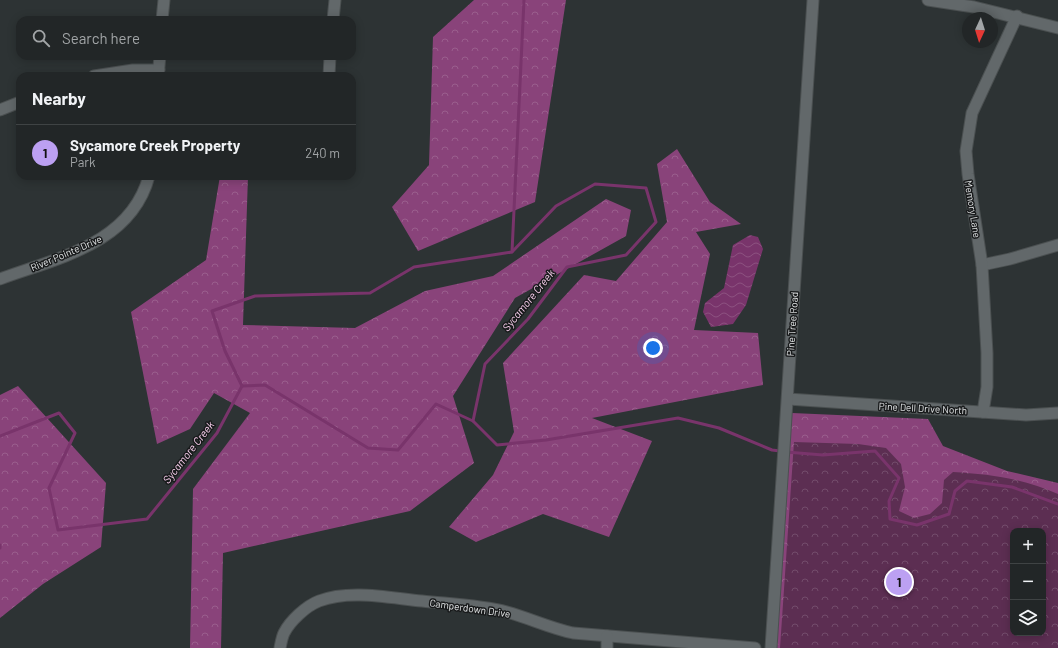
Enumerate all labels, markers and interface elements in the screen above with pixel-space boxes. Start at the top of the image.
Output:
north arrow [962,12,998,48]
search box [16,16,356,60]
icon: search [30,27,52,49]
text: Search here [62,29,140,47]
text: Nearby [32,88,86,108]
text: Sycamore Creek Property [70,136,240,154]
text: 1 [43,145,47,161]
text: 240 m [305,145,340,161]
text: Park [70,154,96,170]
street label: Memory Lane [963,179,983,239]
street label: River Pointe Drive [28,233,104,273]
water label: Sycamore Creek [499,266,557,333]
street label: Pine Tree Road [784,291,800,357]
your location [643,338,663,358]
street label: Pine Dell Drive North [878,400,968,416]
water label: Sycamore Creek [160,418,217,486]
map controls [1010,528,1046,636]
button: + [1010,528,1046,564]
button: − [1010,564,1046,600]
pin: 1 [886,567,912,597]
street label: Camperdown Drive [429,596,511,620]
button: layers [1010,600,1046,636]

